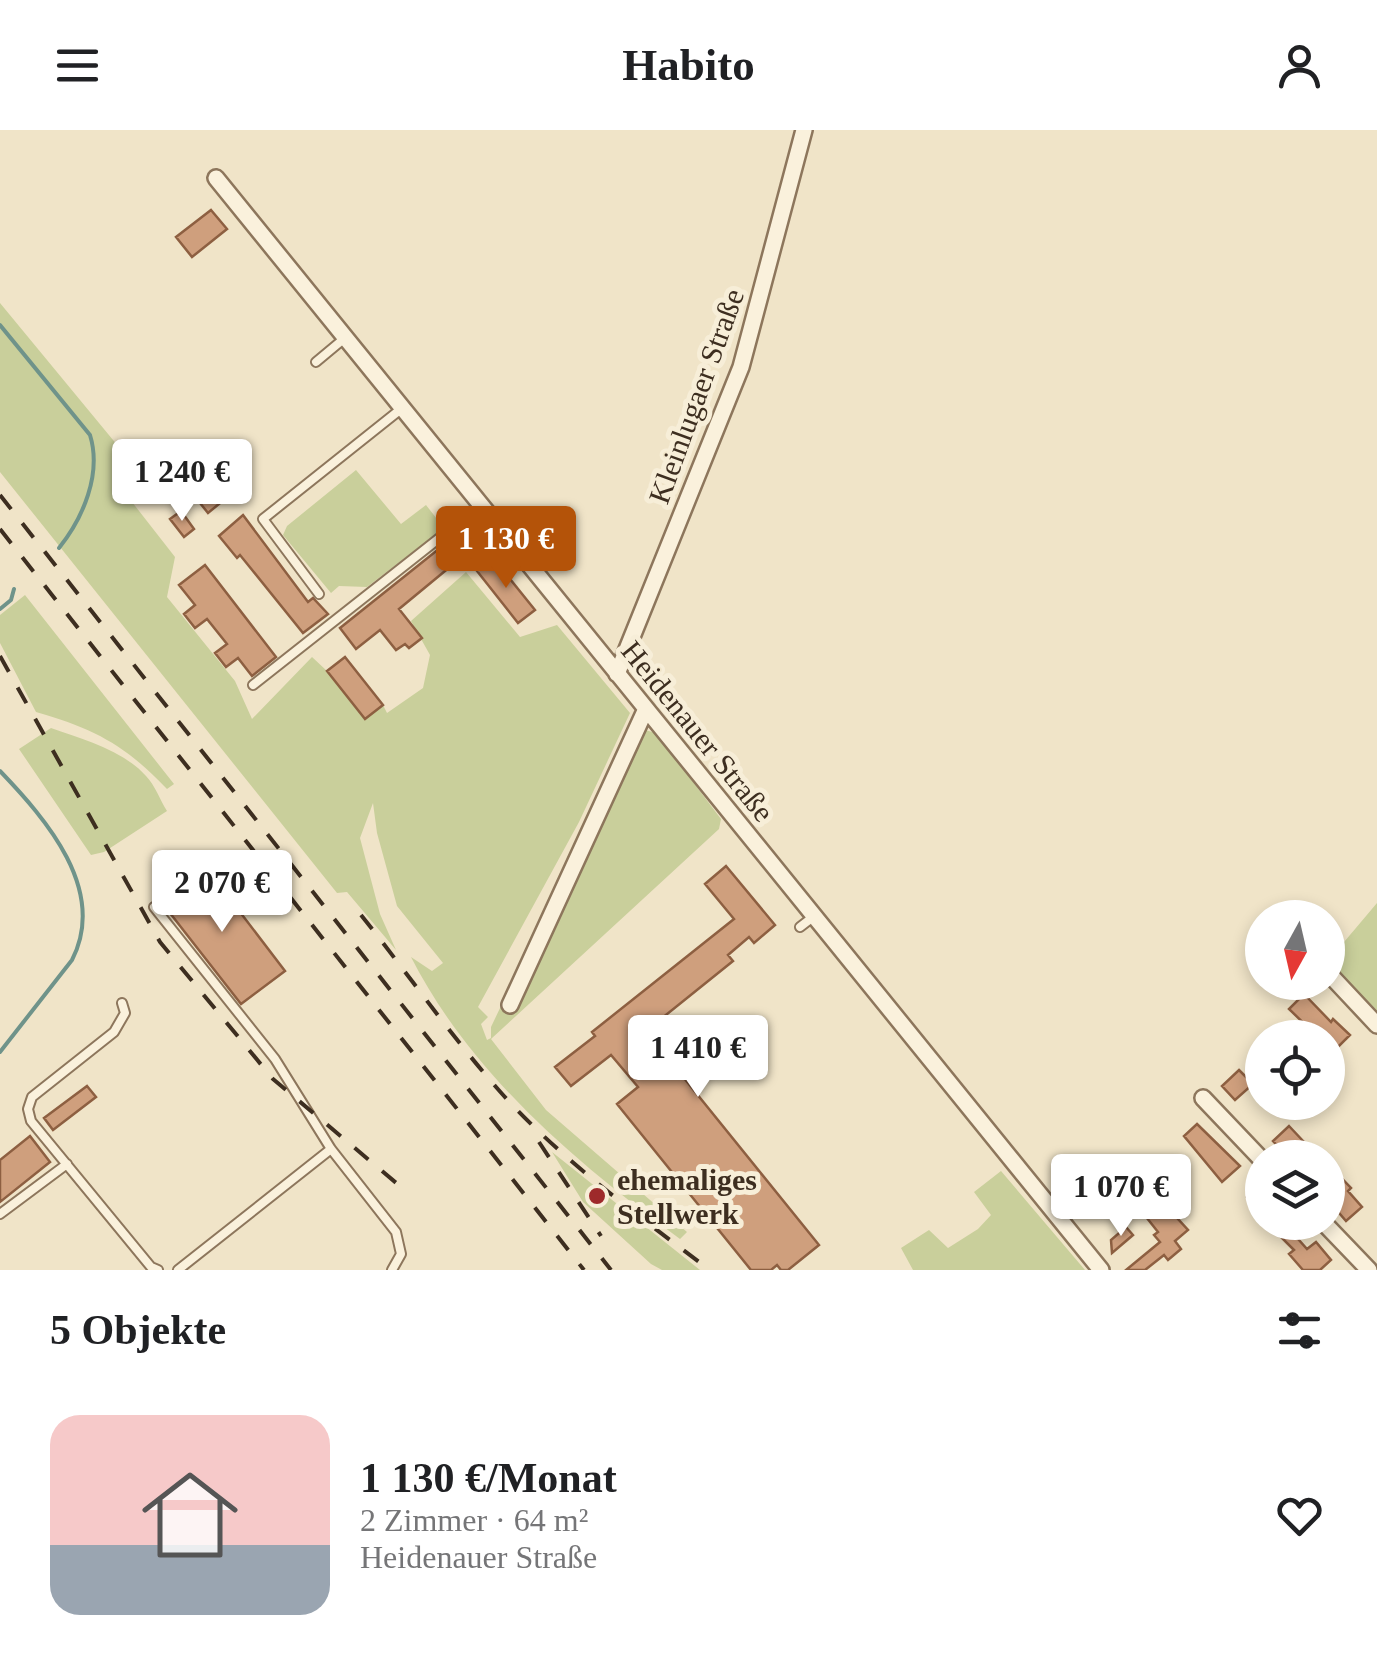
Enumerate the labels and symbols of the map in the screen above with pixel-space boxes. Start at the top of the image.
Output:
street label: Kleinlugaer Straße [642,284,750,508]
pin: 1 240 € [90,439,274,524]
pin: 1 130 € [414,506,598,591]
street label: Heidenauer Straße [615,634,781,828]
pin: 2 070 € [130,850,314,935]
north arrow [1245,900,1345,1000]
pin: 1 410 € [606,1015,790,1100]
pin: 1 070 € [1029,1154,1213,1239]
place label: ehemaliges Stellwerk [617,1163,757,1230]
marker: ehemaliges Stellwerk [586,1185,608,1207]

